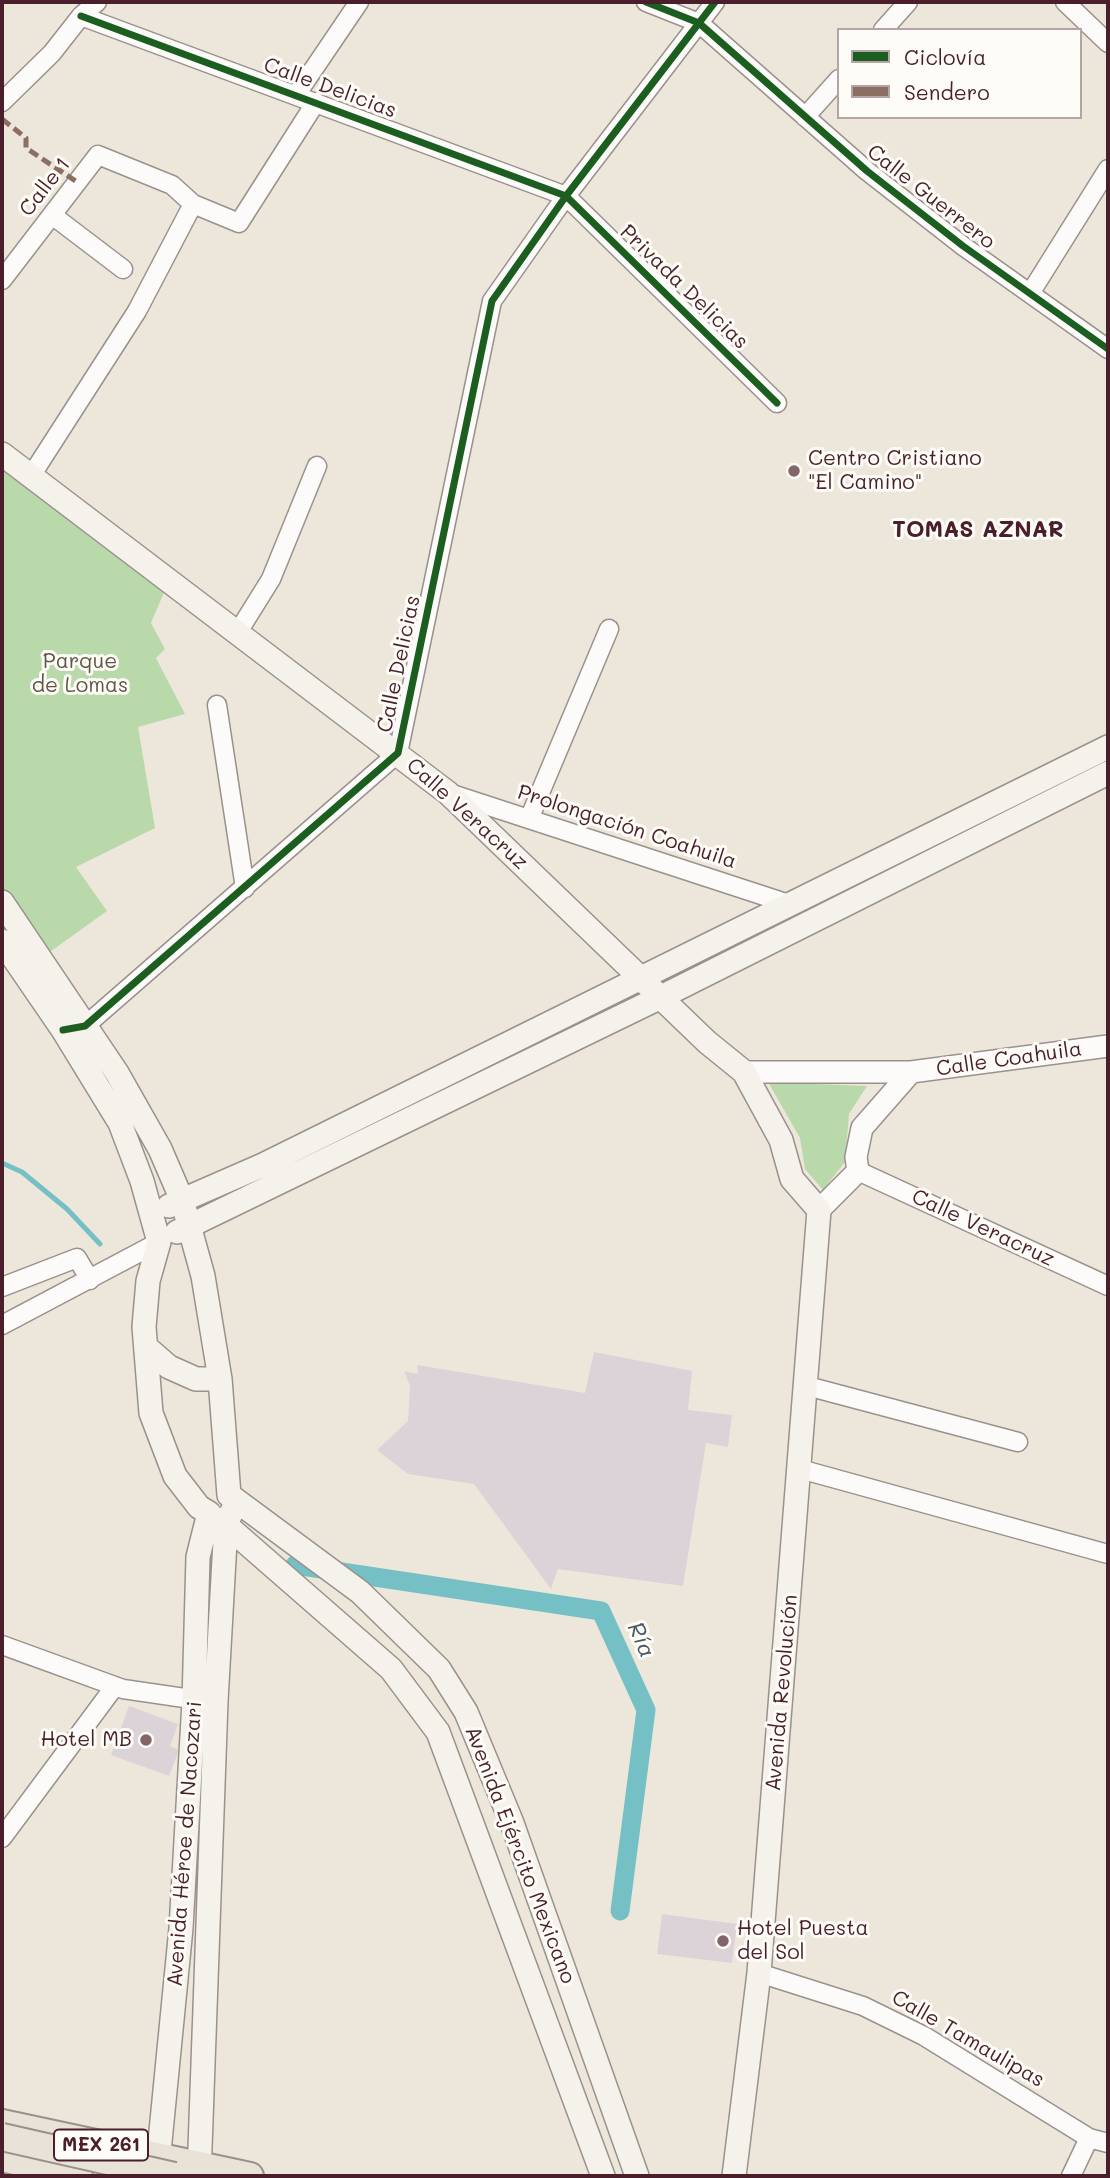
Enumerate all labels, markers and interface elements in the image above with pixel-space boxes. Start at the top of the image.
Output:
legend [837,28,1082,119]
text: Ciclovía [904,43,986,70]
street label: Calle Delicias [260,52,400,124]
text: Sendero [904,78,990,105]
street label: Calle Guerrero [862,139,1000,255]
street label: Calle 1 [14,153,76,221]
street label: Privada Delicias [615,219,753,355]
place label: Centro Cristiano "El Camino" [808,446,982,496]
marker: Centro Cristiano "El Camino" [786,463,802,479]
district label: TOMAS AZNAR [892,516,1064,544]
street label: Calle Delicias [372,593,426,735]
park label: Parque de Lomas [32,649,128,699]
street label: Calle Veracruz [401,753,533,875]
street label: Prolongación Coahuila [514,780,740,874]
street label: Calle Coahuila [934,1036,1084,1082]
street label: Calle Veracruz [908,1184,1058,1272]
street label: Avenida Revolución [761,1594,803,1792]
water label: Ría [621,1618,661,1662]
street label: Avenida Héroe de Nacozari [162,1700,208,1988]
street label: Avenida Ejército Mexicano [459,1723,581,1987]
place label: Hotel MB [41,1727,132,1753]
marker: Hotel MB [138,1732,154,1748]
place label: Hotel Puesta del Sol [737,1916,869,1966]
marker: Hotel Puesta del Sol [715,1933,731,1949]
street label: Calle Tamaulipas [887,1985,1049,2093]
road number: MEX 261 [54,2130,148,2160]

